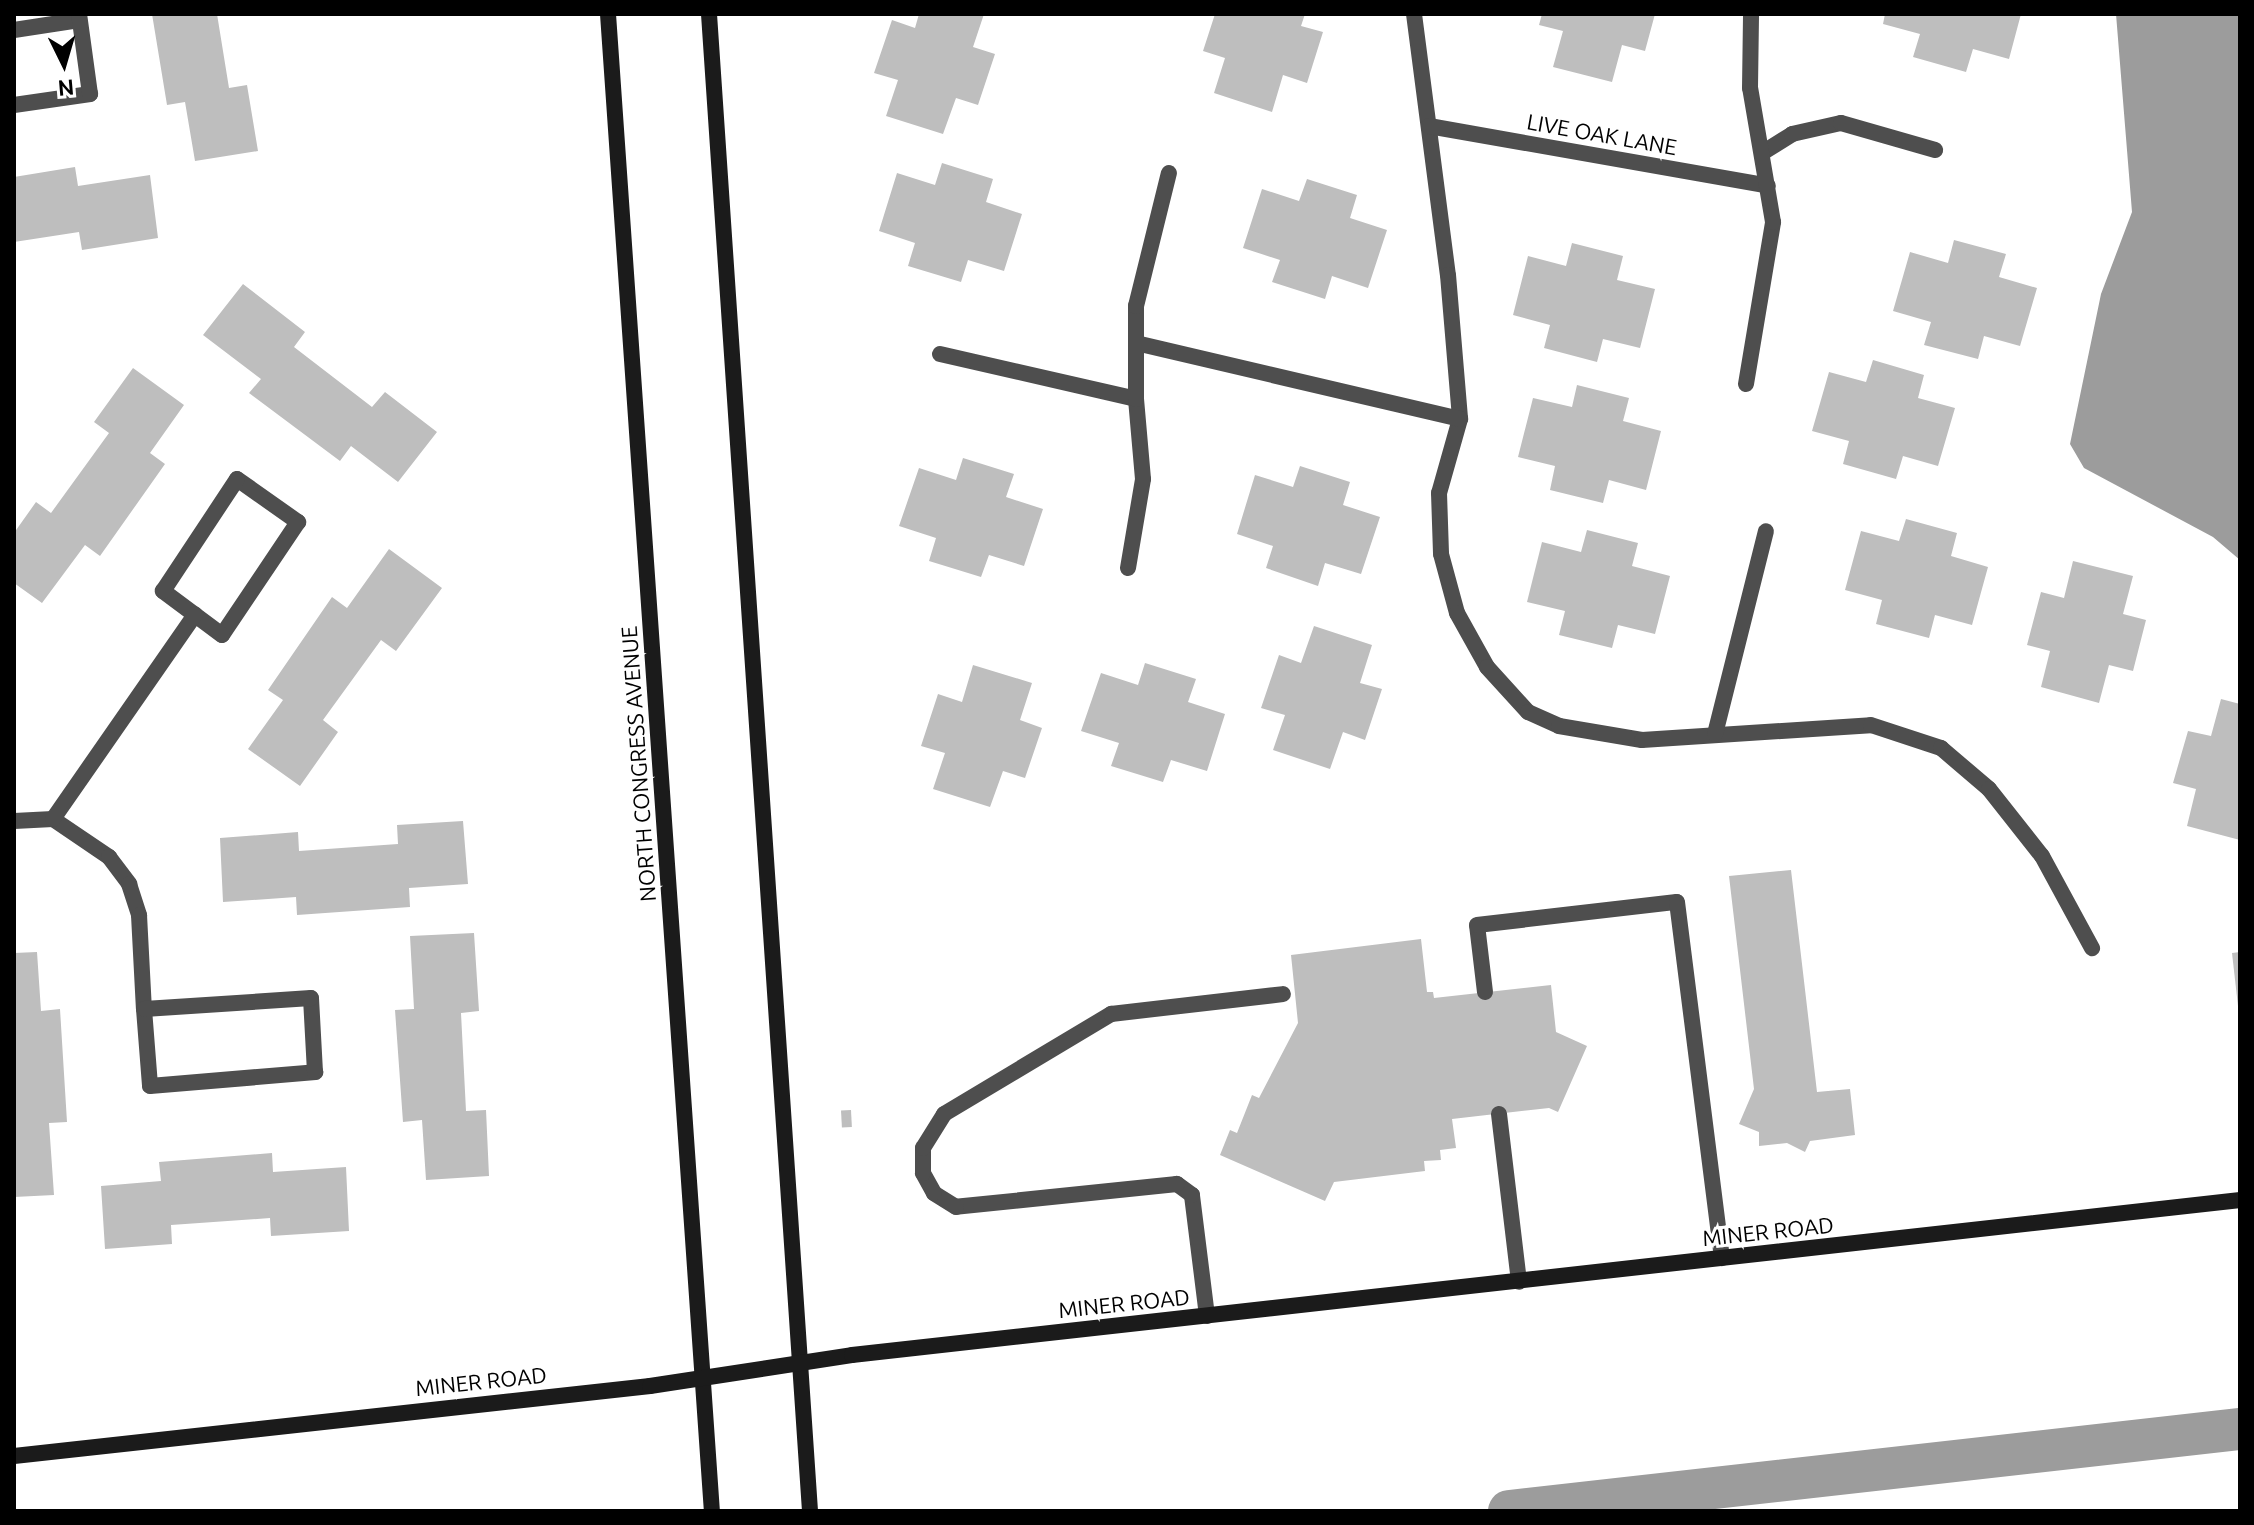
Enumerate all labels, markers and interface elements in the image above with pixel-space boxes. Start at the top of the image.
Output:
north arrow [24,24,104,104]
text: N [57,75,75,102]
street label: LIVE OAK LANE [1525,108,1679,160]
street label: NORTH CONGRESS AVENUE [615,625,661,903]
street label: MINER ROAD [1701,1211,1835,1251]
street label: MINER ROAD [1057,1283,1191,1323]
street label: MINER ROAD [414,1361,548,1401]

